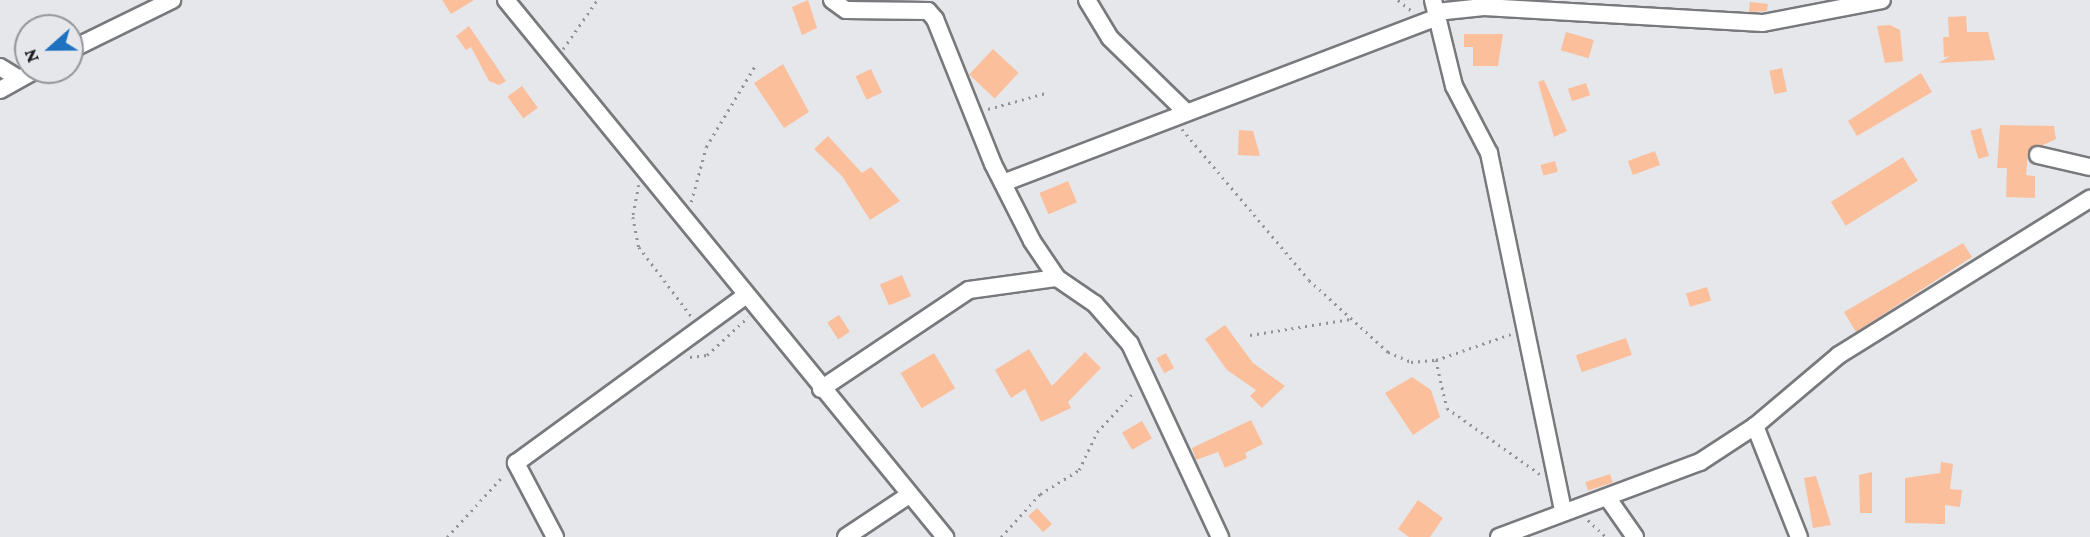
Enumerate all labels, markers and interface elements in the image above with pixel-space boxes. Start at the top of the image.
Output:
north arrow [14,14,84,84]
text: N [19,46,43,66]

